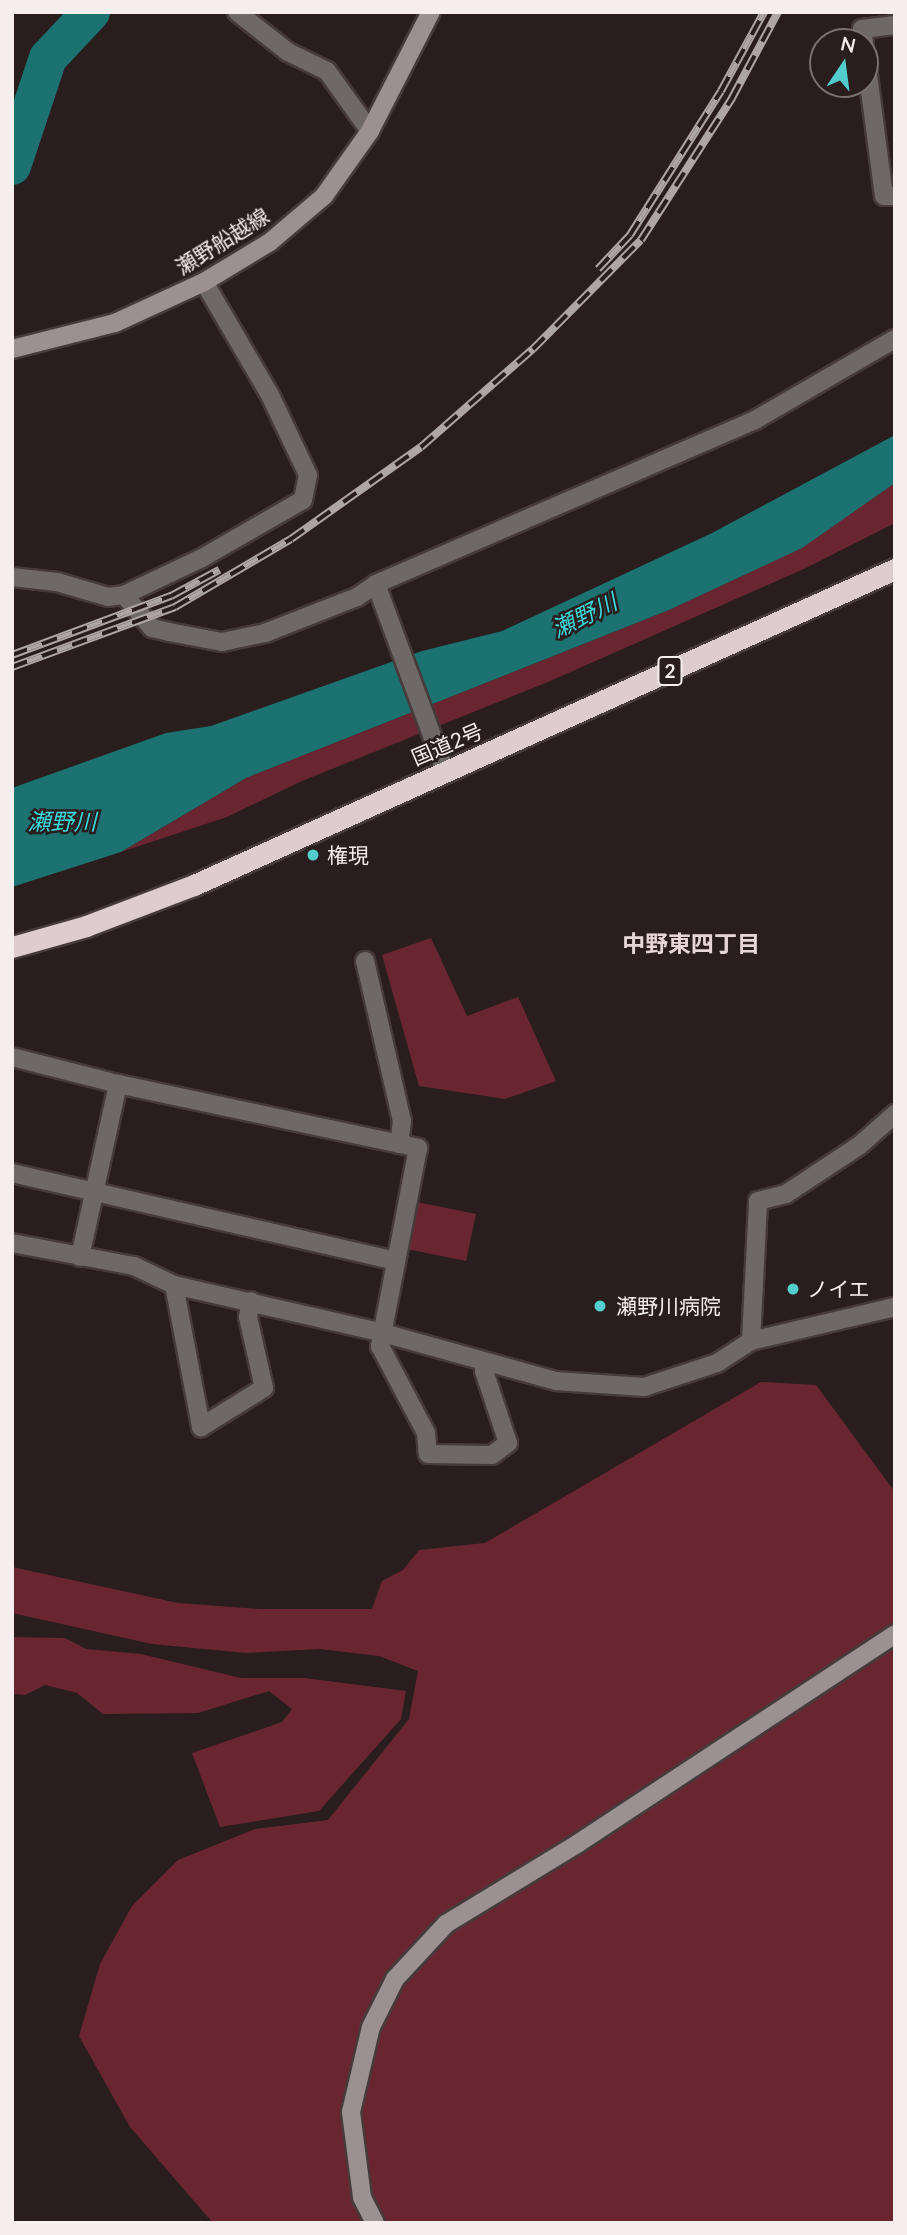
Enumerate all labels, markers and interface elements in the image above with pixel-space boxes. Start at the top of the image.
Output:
north arrow [809,28,879,98]
text: N [839,31,858,57]
street label: 瀬野船越線 [171,202,273,280]
water label: 瀬野川 [547,587,621,643]
road number: 2 [656,656,684,686]
street label: 国道2号 [407,718,487,770]
water label: 瀬野川 [28,807,96,835]
place label: 権現 [327,842,369,868]
marker: 権現 [305,847,321,863]
district label: 中野東四丁目 [622,929,760,957]
place label: ノイエ [807,1276,870,1302]
marker: ノイエ [785,1281,801,1297]
place label: 瀬野川病院 [616,1293,721,1319]
marker: 瀬野川病院 [590,1296,610,1316]

